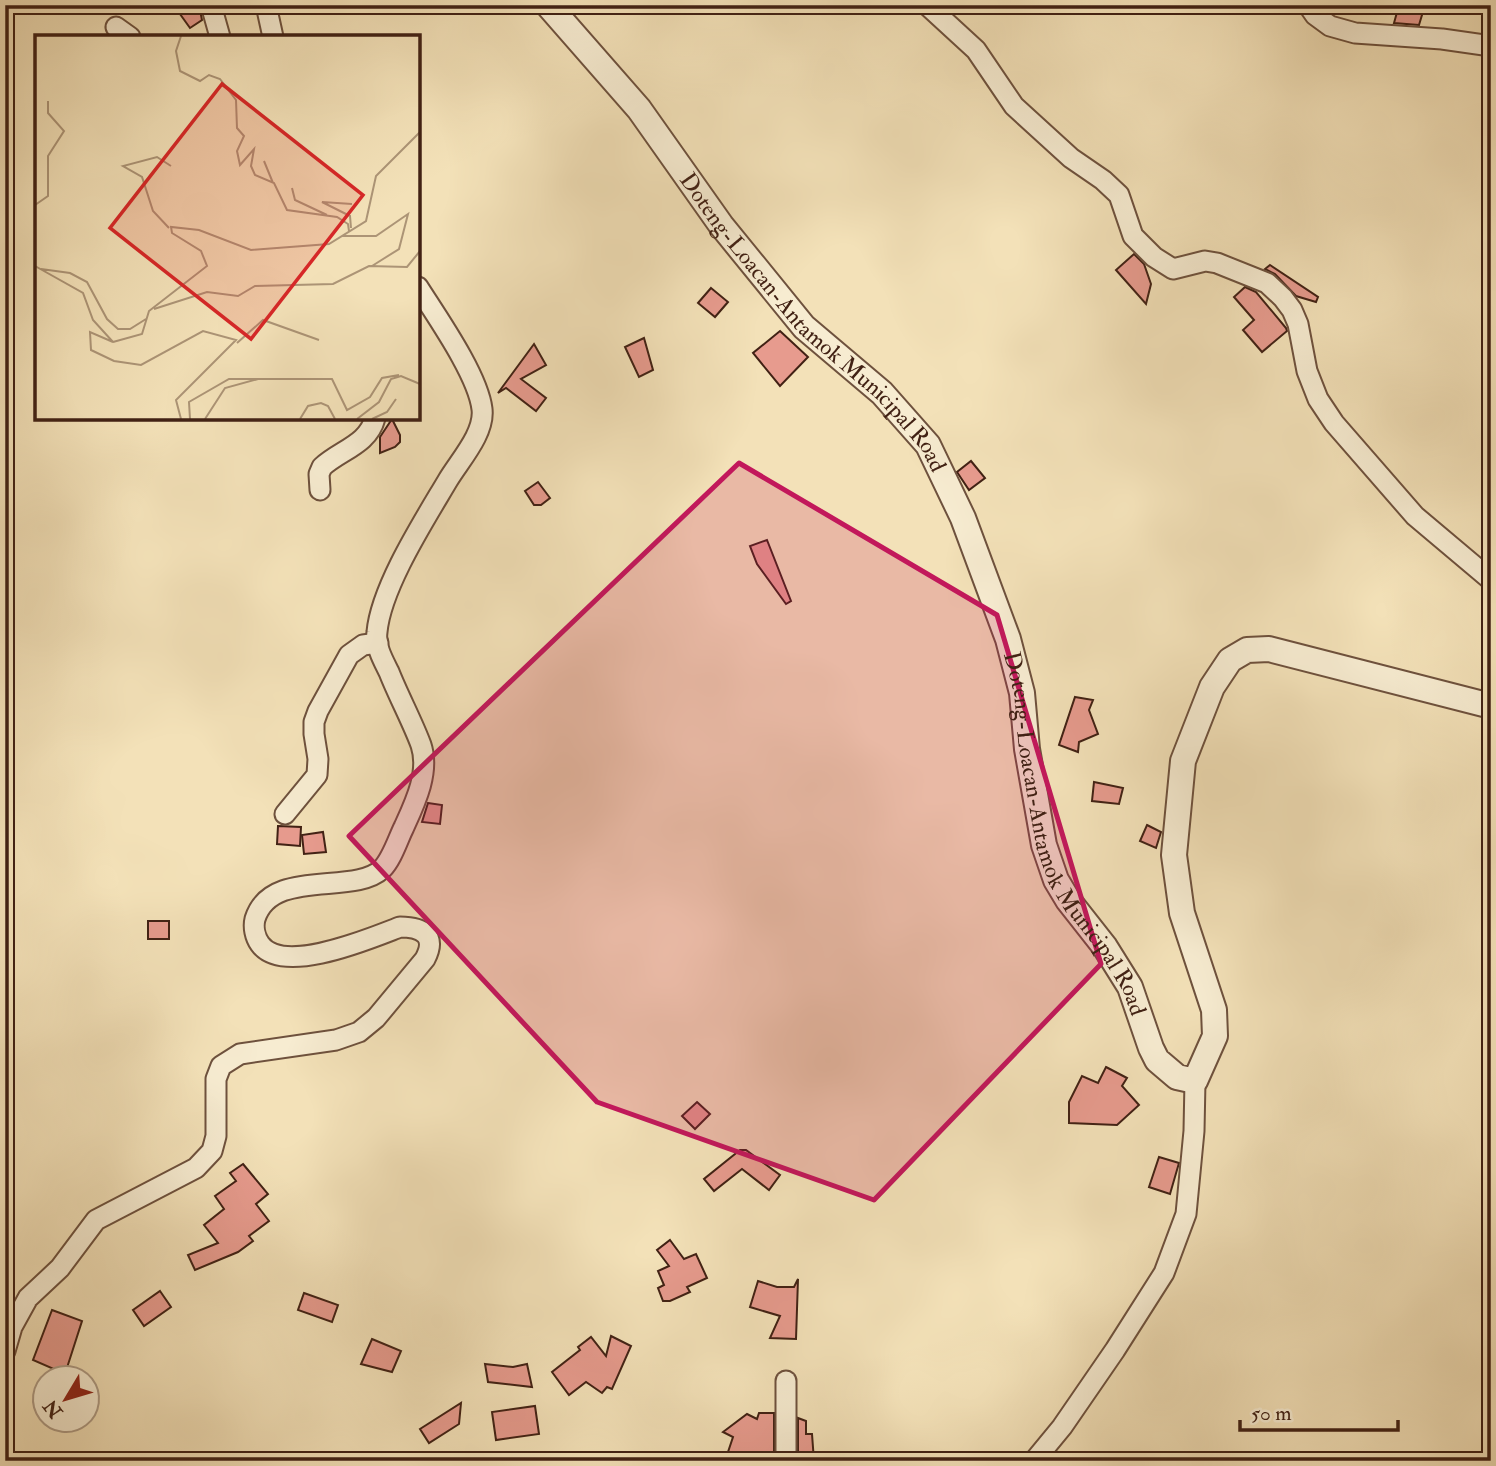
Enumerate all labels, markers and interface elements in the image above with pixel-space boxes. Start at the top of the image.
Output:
inset map [35,35,420,420]
street label: Doteng-Loacan-Antamok Municipal Road [673,167,953,477]
street label: Doteng-Loacan-Antamok Municipal Road [997,648,1153,1019]
north arrow [32,1364,102,1434]
scale bar [1240,1389,1398,1433]
text: N [38,1394,69,1424]
text: 50 m [1251,1400,1292,1427]

